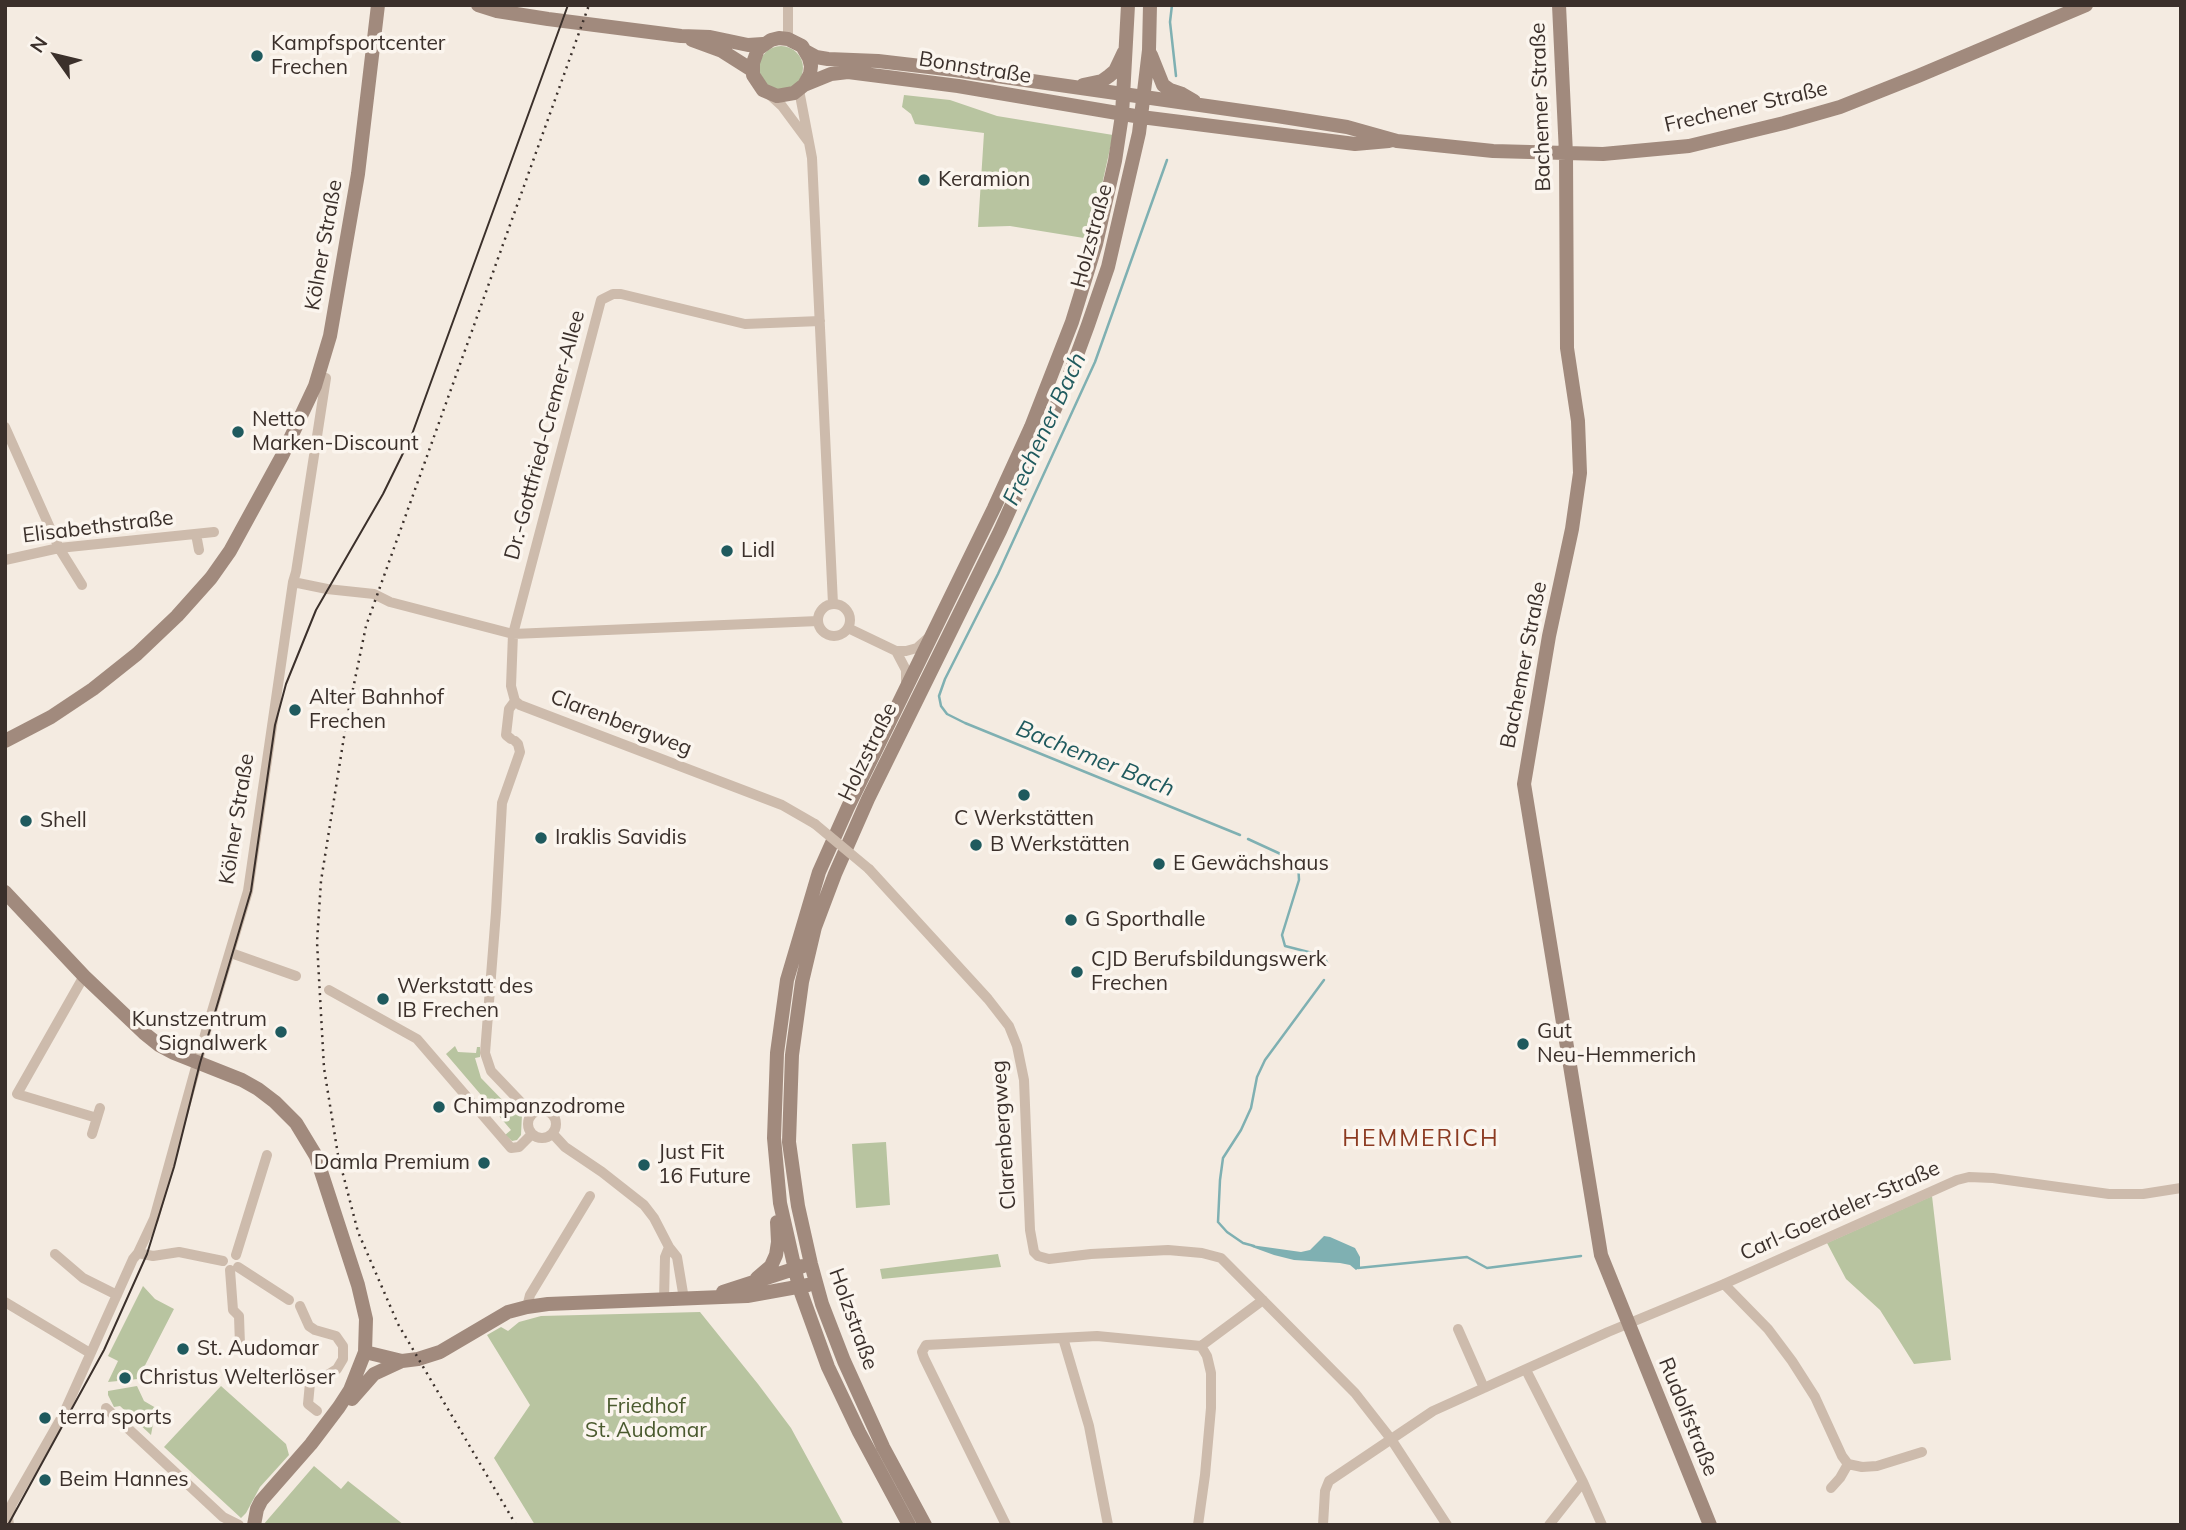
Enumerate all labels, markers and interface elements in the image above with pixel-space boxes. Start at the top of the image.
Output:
north arrow [21,21,91,91]
street label: Bachemer Straße [1525,22,1557,192]
place label: Kampfsportcenter Frechen [271,31,445,81]
text: N [25,32,53,57]
street label: Bonnstraße [917,47,1033,89]
marker: Kampfsportcenter Frechen [249,48,265,64]
street label: Frechener Straße [1662,76,1830,138]
place label: Keramion [938,167,1030,193]
marker: Keramion [916,172,932,188]
street label: Kölner Straße [300,178,348,312]
street label: Holzstraße [1066,181,1118,291]
street label: Dr.-Gottfried-Cremer-Allee [500,307,590,563]
water label: Frechener Bach [998,348,1092,510]
place label: Netto Marken-Discount [252,407,419,457]
marker: Netto Marken-Discount [230,424,246,440]
street label: Elisabethstraße [21,505,175,549]
place label: Lidl [741,538,775,564]
marker: Lidl [719,543,735,559]
street label: Bachemer Straße [1495,580,1553,750]
street label: Clarenbergweg [547,684,695,762]
place label: Alter Bahnhof Frechen [309,685,444,735]
street label: Holzstraße [833,699,903,805]
marker: Alter Bahnhof Frechen [287,702,303,718]
water label: Bachemer Bach [1012,715,1178,803]
street label: Kölner Straße [214,752,260,886]
marker: C Werkstätten [1016,787,1032,803]
place label: C Werkstätten [954,806,1094,832]
place label: Shell [40,808,87,834]
marker: Shell [18,813,34,829]
place label: Iraklis Savidis [555,825,687,851]
marker: Iraklis Savidis [533,830,549,846]
place label: B Werkstätten [990,832,1130,858]
marker: B Werkstätten [968,837,984,853]
place label: E Gewächshaus [1173,851,1329,877]
marker: E Gewächshaus [1151,856,1167,872]
place label: G Sporthalle [1085,907,1205,933]
marker: G Sporthalle [1063,912,1079,928]
place label: CJD Berufsbildungswerk Frechen [1091,947,1327,997]
marker: CJD Berufsbildungswerk Frechen [1069,964,1085,980]
place label: Werkstatt des IB Frechen [397,974,533,1024]
marker: Werkstatt des IB Frechen [375,991,391,1007]
place label: Kunstzentrum Signalwerk [132,1007,267,1057]
place label: Gut Neu-Hemmerich [1537,1019,1696,1069]
marker: Kunstzentrum Signalwerk [273,1024,289,1040]
marker: Gut Neu-Hemmerich [1515,1036,1531,1052]
street label: Clarenbergweg [986,1060,1022,1210]
place label: Chimpanzodrome [453,1094,625,1120]
marker: Chimpanzodrome [431,1099,447,1115]
district label: HEMMERICH [1343,1125,1499,1153]
place label: Just Fit 16 Future [658,1140,751,1190]
place label: Damla Premium [314,1150,470,1176]
marker: Damla Premium [476,1155,492,1171]
street label: Carl-Goerdeler-Straße [1736,1156,1944,1266]
marker: Just Fit 16 Future [636,1157,652,1173]
street label: Holzstraße [823,1265,883,1373]
place label: St. Audomar [197,1336,319,1362]
marker: St. Audomar [175,1341,191,1357]
street label: Rudolfstraße [1653,1354,1723,1480]
place label: Christus Welterlöser [139,1365,335,1391]
marker: Christus Welterlöser [117,1370,133,1386]
park label: Friedhof St. Audomar [585,1394,707,1444]
place label: terra sports [59,1405,172,1431]
marker: terra sports [37,1410,53,1426]
place label: Beim Hannes [59,1467,189,1493]
marker: Beim Hannes [37,1472,53,1488]

